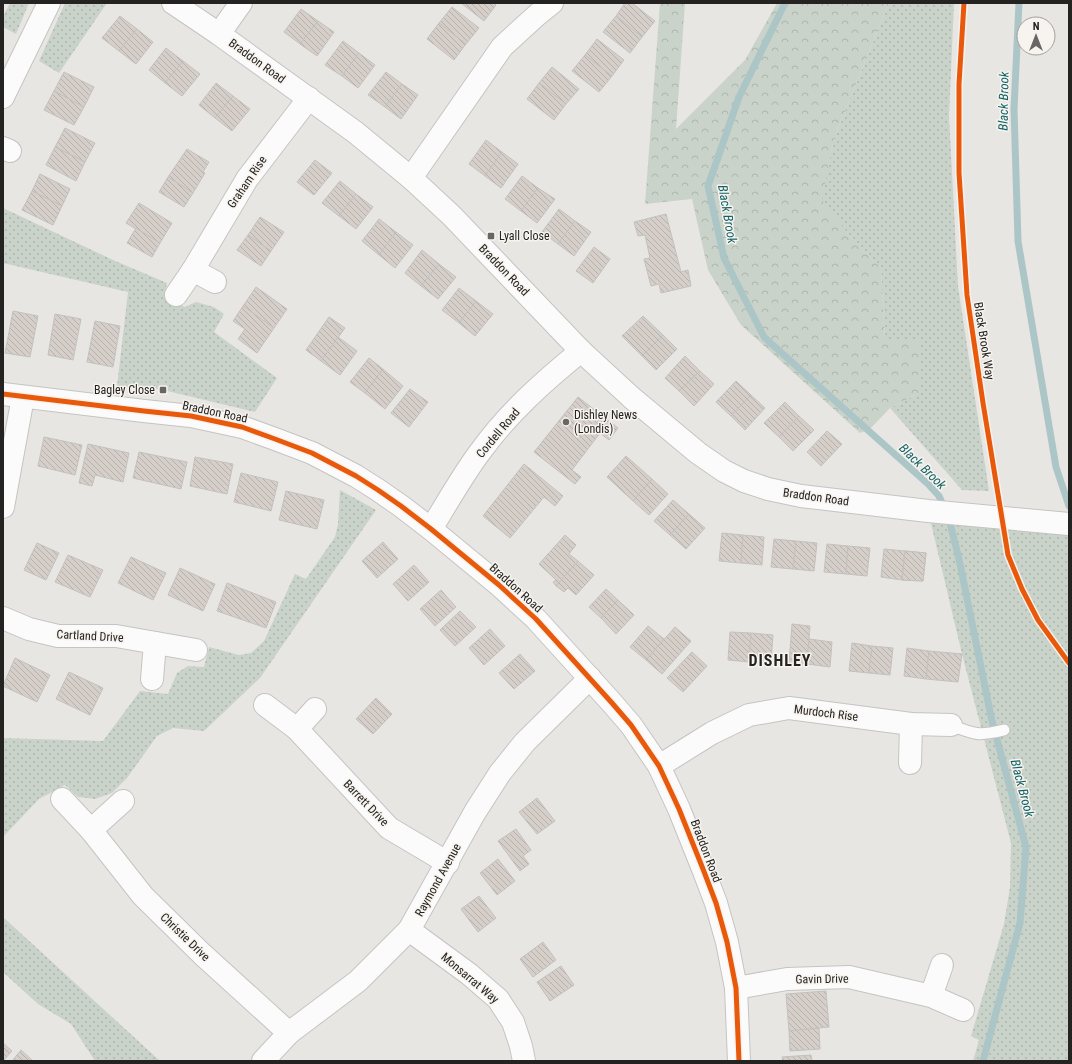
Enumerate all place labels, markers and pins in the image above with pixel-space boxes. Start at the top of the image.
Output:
place label: Lyall Close [499,229,550,243]
marker: Lyall Close [486,231,496,241]
place label: Bagley Close [94,383,155,397]
marker: Bagley Close [158,385,168,395]
place label: Dishley News (Londis) [574,408,637,436]
marker: Dishley News (Londis) [561,417,571,427]

